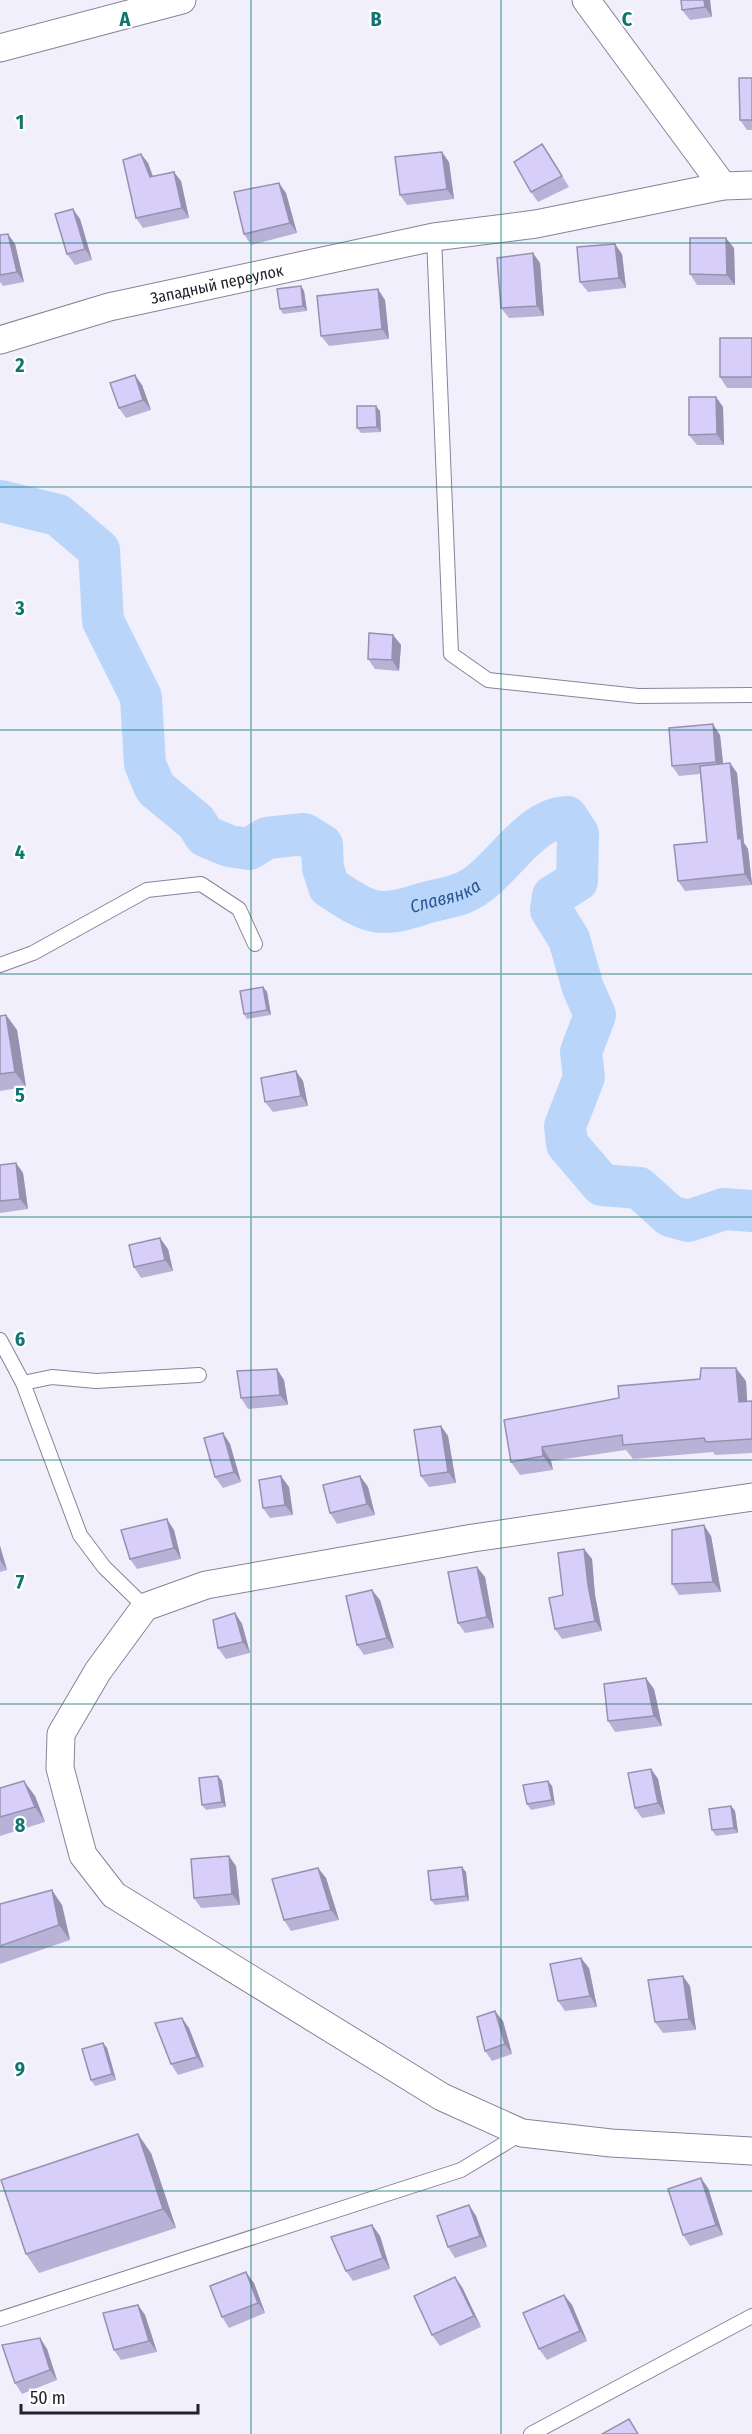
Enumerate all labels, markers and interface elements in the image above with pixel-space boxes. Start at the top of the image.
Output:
text: A [119,7,132,31]
text: B [370,7,382,31]
text: C [622,7,633,31]
text: 1 [16,110,24,134]
street label: Западный переулок [149,260,285,307]
text: 2 [14,353,25,377]
text: 3 [14,596,25,620]
text: 4 [15,840,25,864]
water label: Славянка [407,875,485,918]
text: 5 [15,1083,25,1107]
text: 6 [15,1327,25,1351]
text: 7 [16,1570,25,1594]
text: 8 [15,1813,26,1837]
text: 9 [15,2057,25,2081]
scale bar [21,2377,198,2415]
text: 50 m [30,2387,66,2409]

